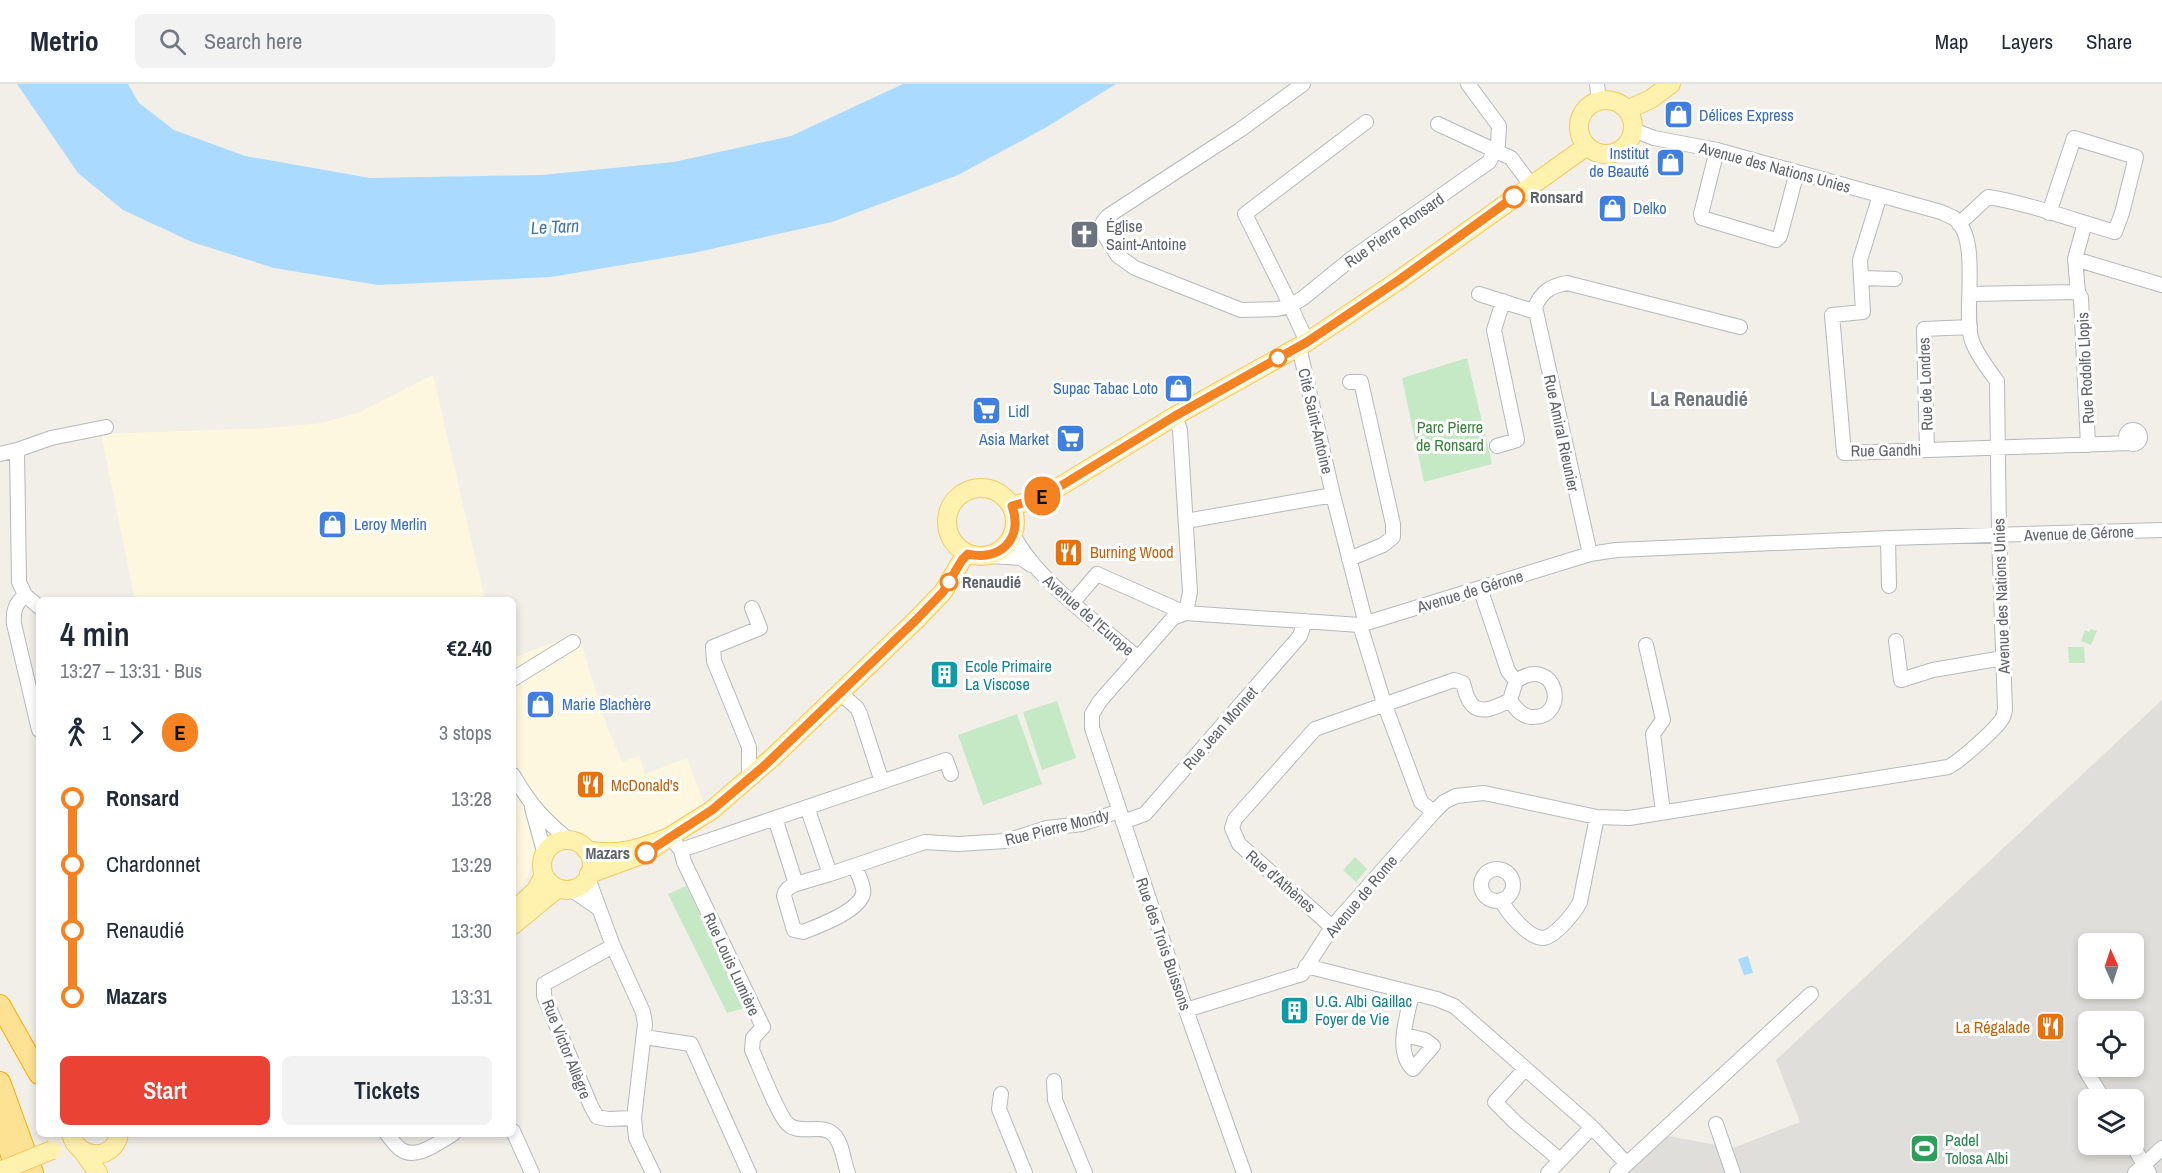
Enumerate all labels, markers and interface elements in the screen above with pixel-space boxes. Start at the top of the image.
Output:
search box [135,14,555,68]
text: Metrio [30,22,99,60]
icon: search [156,25,189,58]
text: Search here [204,26,302,56]
text: Map [1935,27,1968,56]
text: Layers [2001,27,2053,56]
text: Share [2086,27,2132,56]
shop icon: Délices Express [1662,99,1694,131]
place label: Délices Express [1699,104,1794,126]
street label: Avenue des Nations Unies [1696,136,1853,198]
place label: Institut de Beauté [1589,142,1649,182]
shop icon: Institut de Beauté [1654,146,1686,178]
marker: Ronsard [1503,186,1525,208]
place label: Ronsard [1530,186,1583,208]
street label: Rue Pierre Ronsard [1340,188,1448,272]
shop icon: Delko [1596,192,1628,224]
place label: Delko [1633,197,1667,219]
water label: Le Tarn [530,213,580,240]
place label: Église Saint-Antoine [1106,215,1186,255]
church icon: Église Saint-Antoine [1069,219,1101,251]
street label: Rue Rodolfo Llopis [2071,312,2099,424]
street label: Rue de Londres [1912,337,1938,431]
unlabelled marker [1269,349,1287,367]
street label: Cité Saint-Antoine [1293,366,1339,476]
shop icon: Supac Tabac Loto [1163,372,1195,404]
street label: Rue Amiral Rieunier [1539,373,1585,494]
place label: Supac Tabac Loto [1053,377,1158,399]
district label: La Renaudié [1650,385,1748,412]
supermarket icon: Lidl [971,395,1003,427]
place label: Lidl [1008,400,1029,422]
park label: Parc Pierre de Ronsard [1416,416,1484,456]
supermarket icon: Asia Market [1054,423,1086,455]
place label: Asia Market [978,428,1049,450]
street label: Rue Gandhi [1850,438,1922,462]
line badge: E [1022,476,1062,516]
text: E [1036,482,1048,511]
shop icon: Leroy Merlin [317,508,349,540]
place label: Leroy Merlin [354,513,427,535]
street label: Avenue des Nations Unies [1987,518,2015,675]
street label: Avenue de Gérone [2023,520,2134,546]
restaurant icon: Burning Wood [1053,536,1085,568]
place label: Burning Wood [1090,541,1174,563]
street label: Avenue de Gérone [1413,564,1526,618]
street label: Avenue de l'Europe [1038,569,1139,661]
place label: Renaudié [962,571,1021,593]
marker: Renaudié [940,573,958,591]
text: 4 min [60,612,130,656]
text: €2.40 [447,633,492,663]
place label: Ecole Primaire La Viscose [965,655,1052,695]
text: 13:27 – 13:31 · Bus [60,657,202,684]
building icon: Ecole Primaire La Viscose [928,659,960,691]
street label: Rue Jean Monnet [1178,681,1263,774]
shop icon: Marie Blachère [525,688,557,720]
place label: Marie Blachère [562,693,651,715]
icon: walk [60,716,93,749]
icon: forward [120,716,153,749]
text: E [174,718,186,747]
text: 1 [102,719,111,746]
text: 3 stops [439,719,492,746]
restaurant icon: McDonald's [574,769,606,801]
place label: McDonald's [611,774,679,796]
text: Ronsard [106,783,179,813]
text: 13:28 [451,785,492,812]
street label: Rue Pierre Mondy [1003,803,1112,851]
place label: Mazars [586,842,630,864]
marker: Mazars [635,842,657,864]
street label: Rue d'Athènes [1241,845,1321,917]
text: Chardonnet [106,849,200,879]
street label: Avenue de Rome [1319,850,1402,943]
text: 13:29 [451,851,492,878]
street label: Rue des Trois Buissons [1131,875,1197,1013]
street label: Rue Louis Lumière [698,909,766,1019]
text: Renaudié [106,915,184,945]
text: 13:30 [451,917,492,944]
north arrow [2078,933,2144,999]
map controls [2078,933,2144,1155]
text: Mazars [106,981,167,1011]
text: 13:31 [451,983,492,1010]
place label: U.G. Albi Gaillac Foyer de Vie [1315,990,1412,1030]
building icon: U.G. Albi Gaillac Foyer de Vie [1278,994,1310,1026]
street label: Rue Victor Allègre [537,996,597,1102]
restaurant icon: La Régalade [2035,1011,2067,1043]
button: locate [2078,1011,2144,1077]
place label: La Régalade [1956,1016,2030,1038]
button: Start [60,1056,270,1125]
button: Tickets [282,1056,492,1125]
button: layers [2078,1089,2144,1155]
place label: Padel Tolosa Albi [1945,1129,2008,1169]
sports icon: Padel Tolosa Albi [1908,1133,1940,1165]

